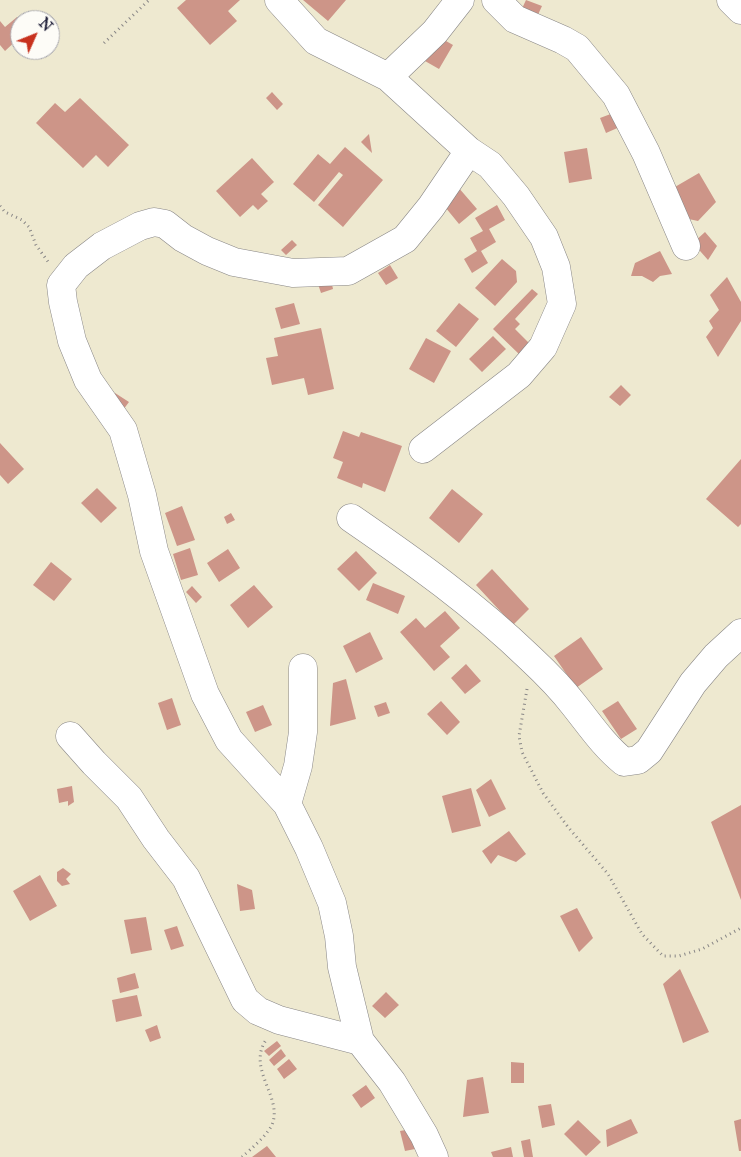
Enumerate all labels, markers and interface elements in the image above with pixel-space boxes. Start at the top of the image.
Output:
north arrow [10,10,60,60]
text: N [35,15,56,35]

